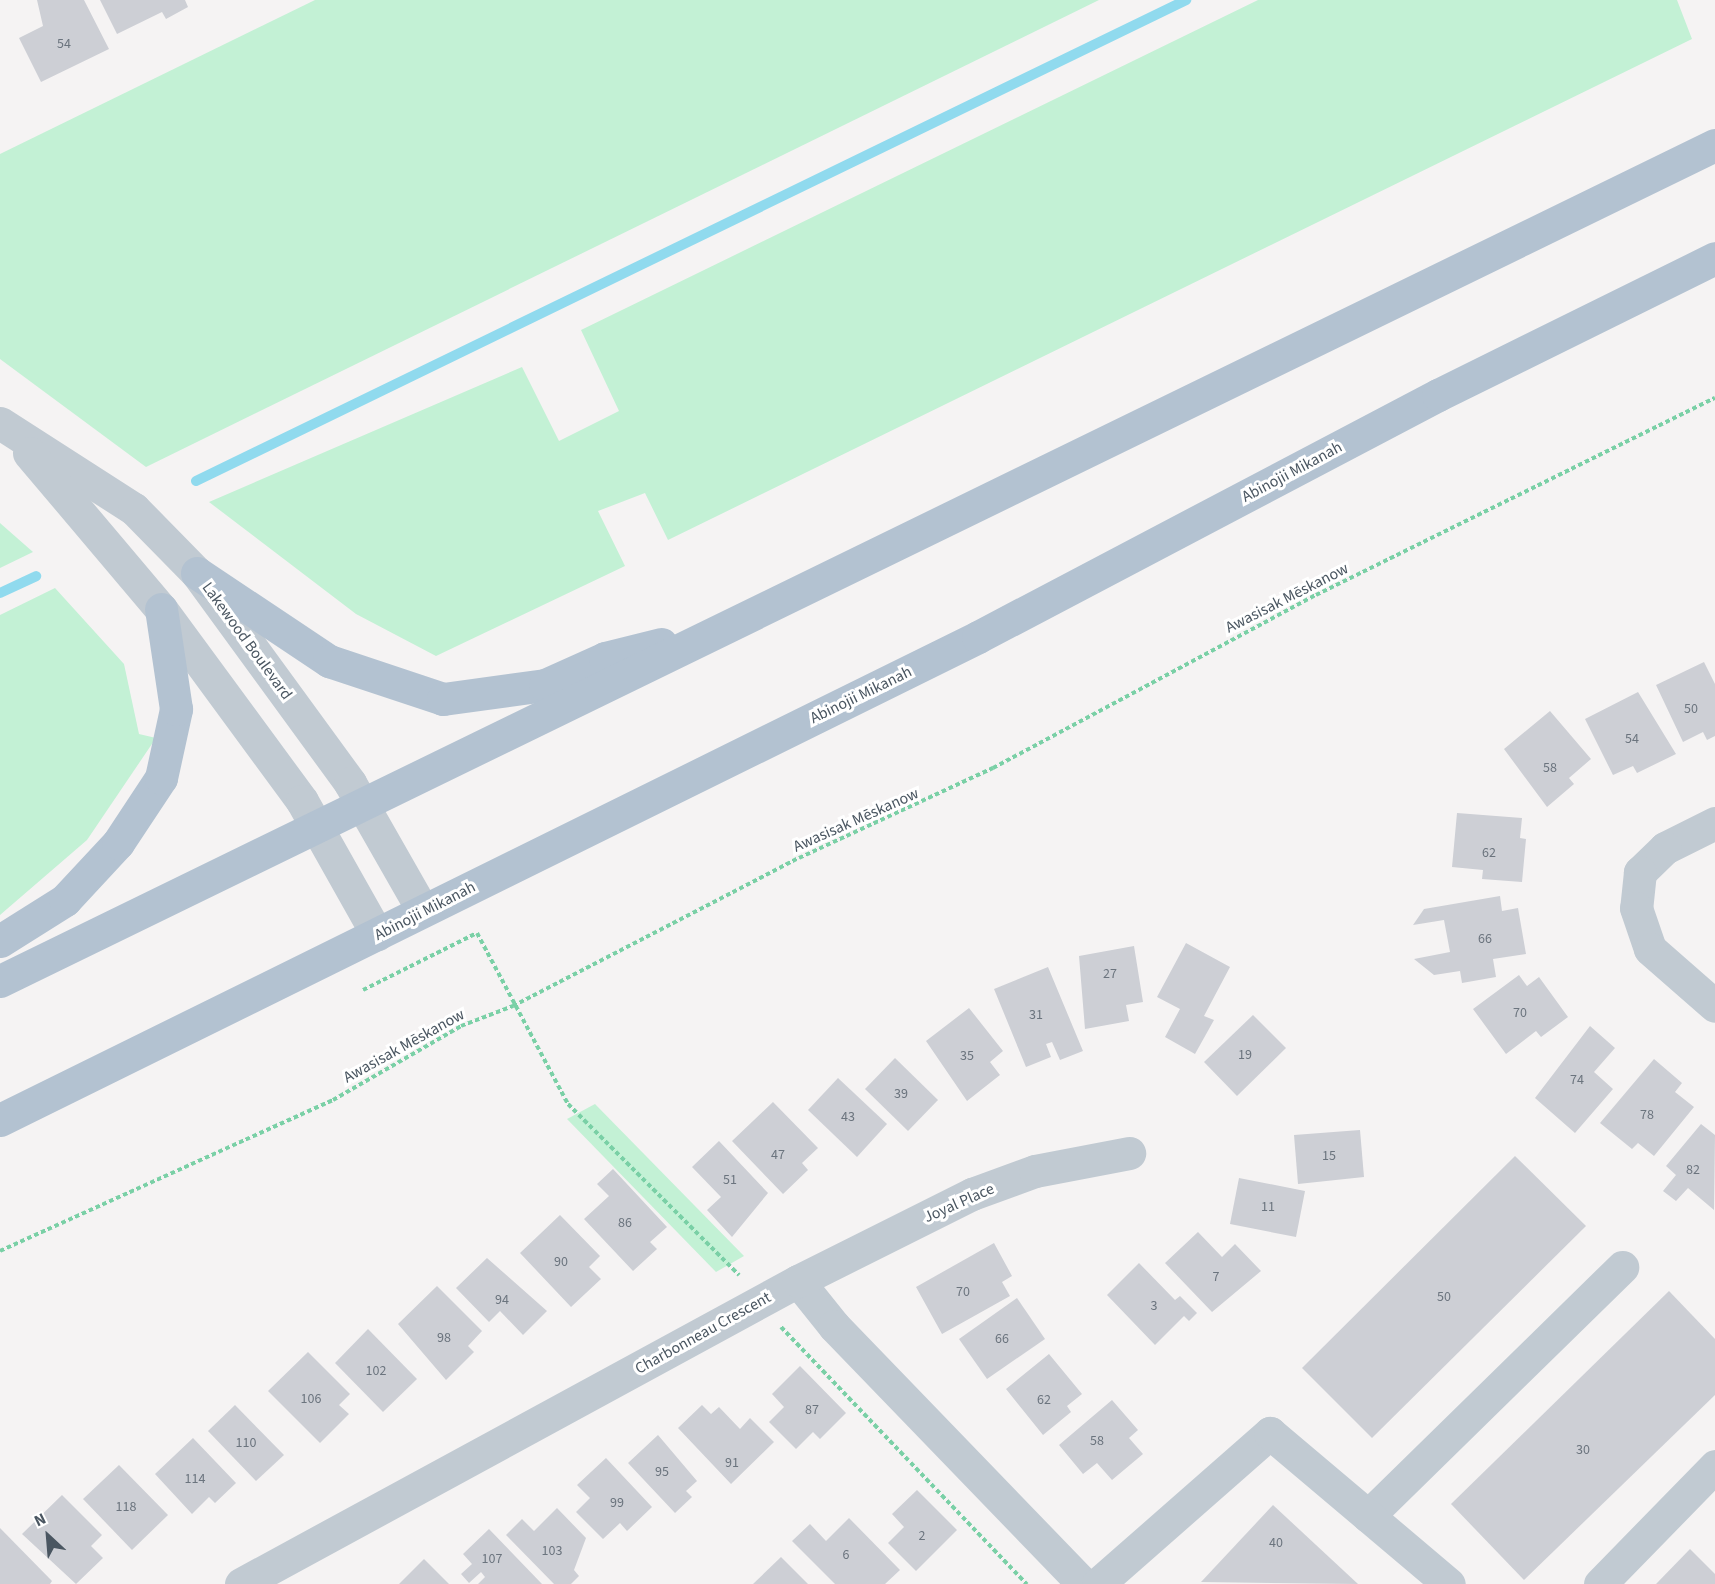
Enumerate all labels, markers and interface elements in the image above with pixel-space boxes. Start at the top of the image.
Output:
house number: 54 [57,36,71,52]
street label: Abinojii Mikanah [1239,438,1345,506]
street label: Awasisak Mēskanow [1222,559,1352,637]
street label: Lakewood Boulevard [198,578,296,704]
street label: Abinojii Mikanah [807,662,915,728]
house number: 50 [1684,701,1698,717]
house number: 54 [1625,731,1639,747]
house number: 58 [1543,760,1557,776]
street label: Awasisak Mēskanow [790,784,922,856]
house number: 62 [1482,845,1496,861]
street label: Abinojii Mikanah [371,877,479,945]
house number: 66 [1478,931,1492,947]
house number: 27 [1103,966,1117,982]
street label: Awasisak Mēskanow [340,1005,468,1087]
house number: 70 [1513,1005,1527,1021]
house number: 31 [1029,1007,1043,1023]
house number: 19 [1238,1047,1252,1063]
house number: 35 [960,1048,974,1064]
house number: 74 [1570,1072,1584,1088]
house number: 39 [894,1086,908,1102]
house number: 78 [1640,1107,1654,1123]
house number: 43 [841,1109,855,1125]
house number: 47 [771,1147,785,1163]
house number: 15 [1322,1148,1336,1164]
house number: 82 [1686,1162,1700,1178]
house number: 51 [723,1172,737,1188]
street label: Joyal Place [921,1179,997,1227]
house number: 11 [1261,1199,1275,1215]
house number: 86 [618,1215,632,1231]
house number: 90 [554,1254,568,1270]
house number: 7 [1213,1269,1219,1285]
house number: 70 [956,1284,970,1300]
street label: Charbonneau Crescent [632,1288,774,1378]
house number: 50 [1437,1289,1451,1305]
house number: 94 [495,1292,509,1308]
house number: 3 [1151,1298,1157,1314]
house number: 98 [437,1330,451,1346]
house number: 66 [995,1331,1009,1347]
house number: 102 [366,1363,386,1379]
house number: 106 [301,1391,321,1407]
house number: 62 [1037,1392,1051,1408]
house number: 87 [805,1402,819,1418]
house number: 58 [1090,1433,1104,1449]
house number: 110 [236,1435,256,1451]
house number: 30 [1576,1442,1590,1458]
house number: 91 [725,1455,739,1471]
house number: 95 [655,1464,669,1480]
house number: 114 [185,1471,205,1487]
house number: 99 [610,1495,624,1511]
house number: 118 [116,1499,136,1515]
north arrow [18,1506,78,1566]
text: N [30,1508,50,1532]
house number: 2 [919,1528,925,1544]
house number: 40 [1269,1535,1283,1551]
house number: 103 [542,1543,562,1559]
house number: 6 [843,1547,849,1563]
house number: 107 [482,1551,502,1567]

